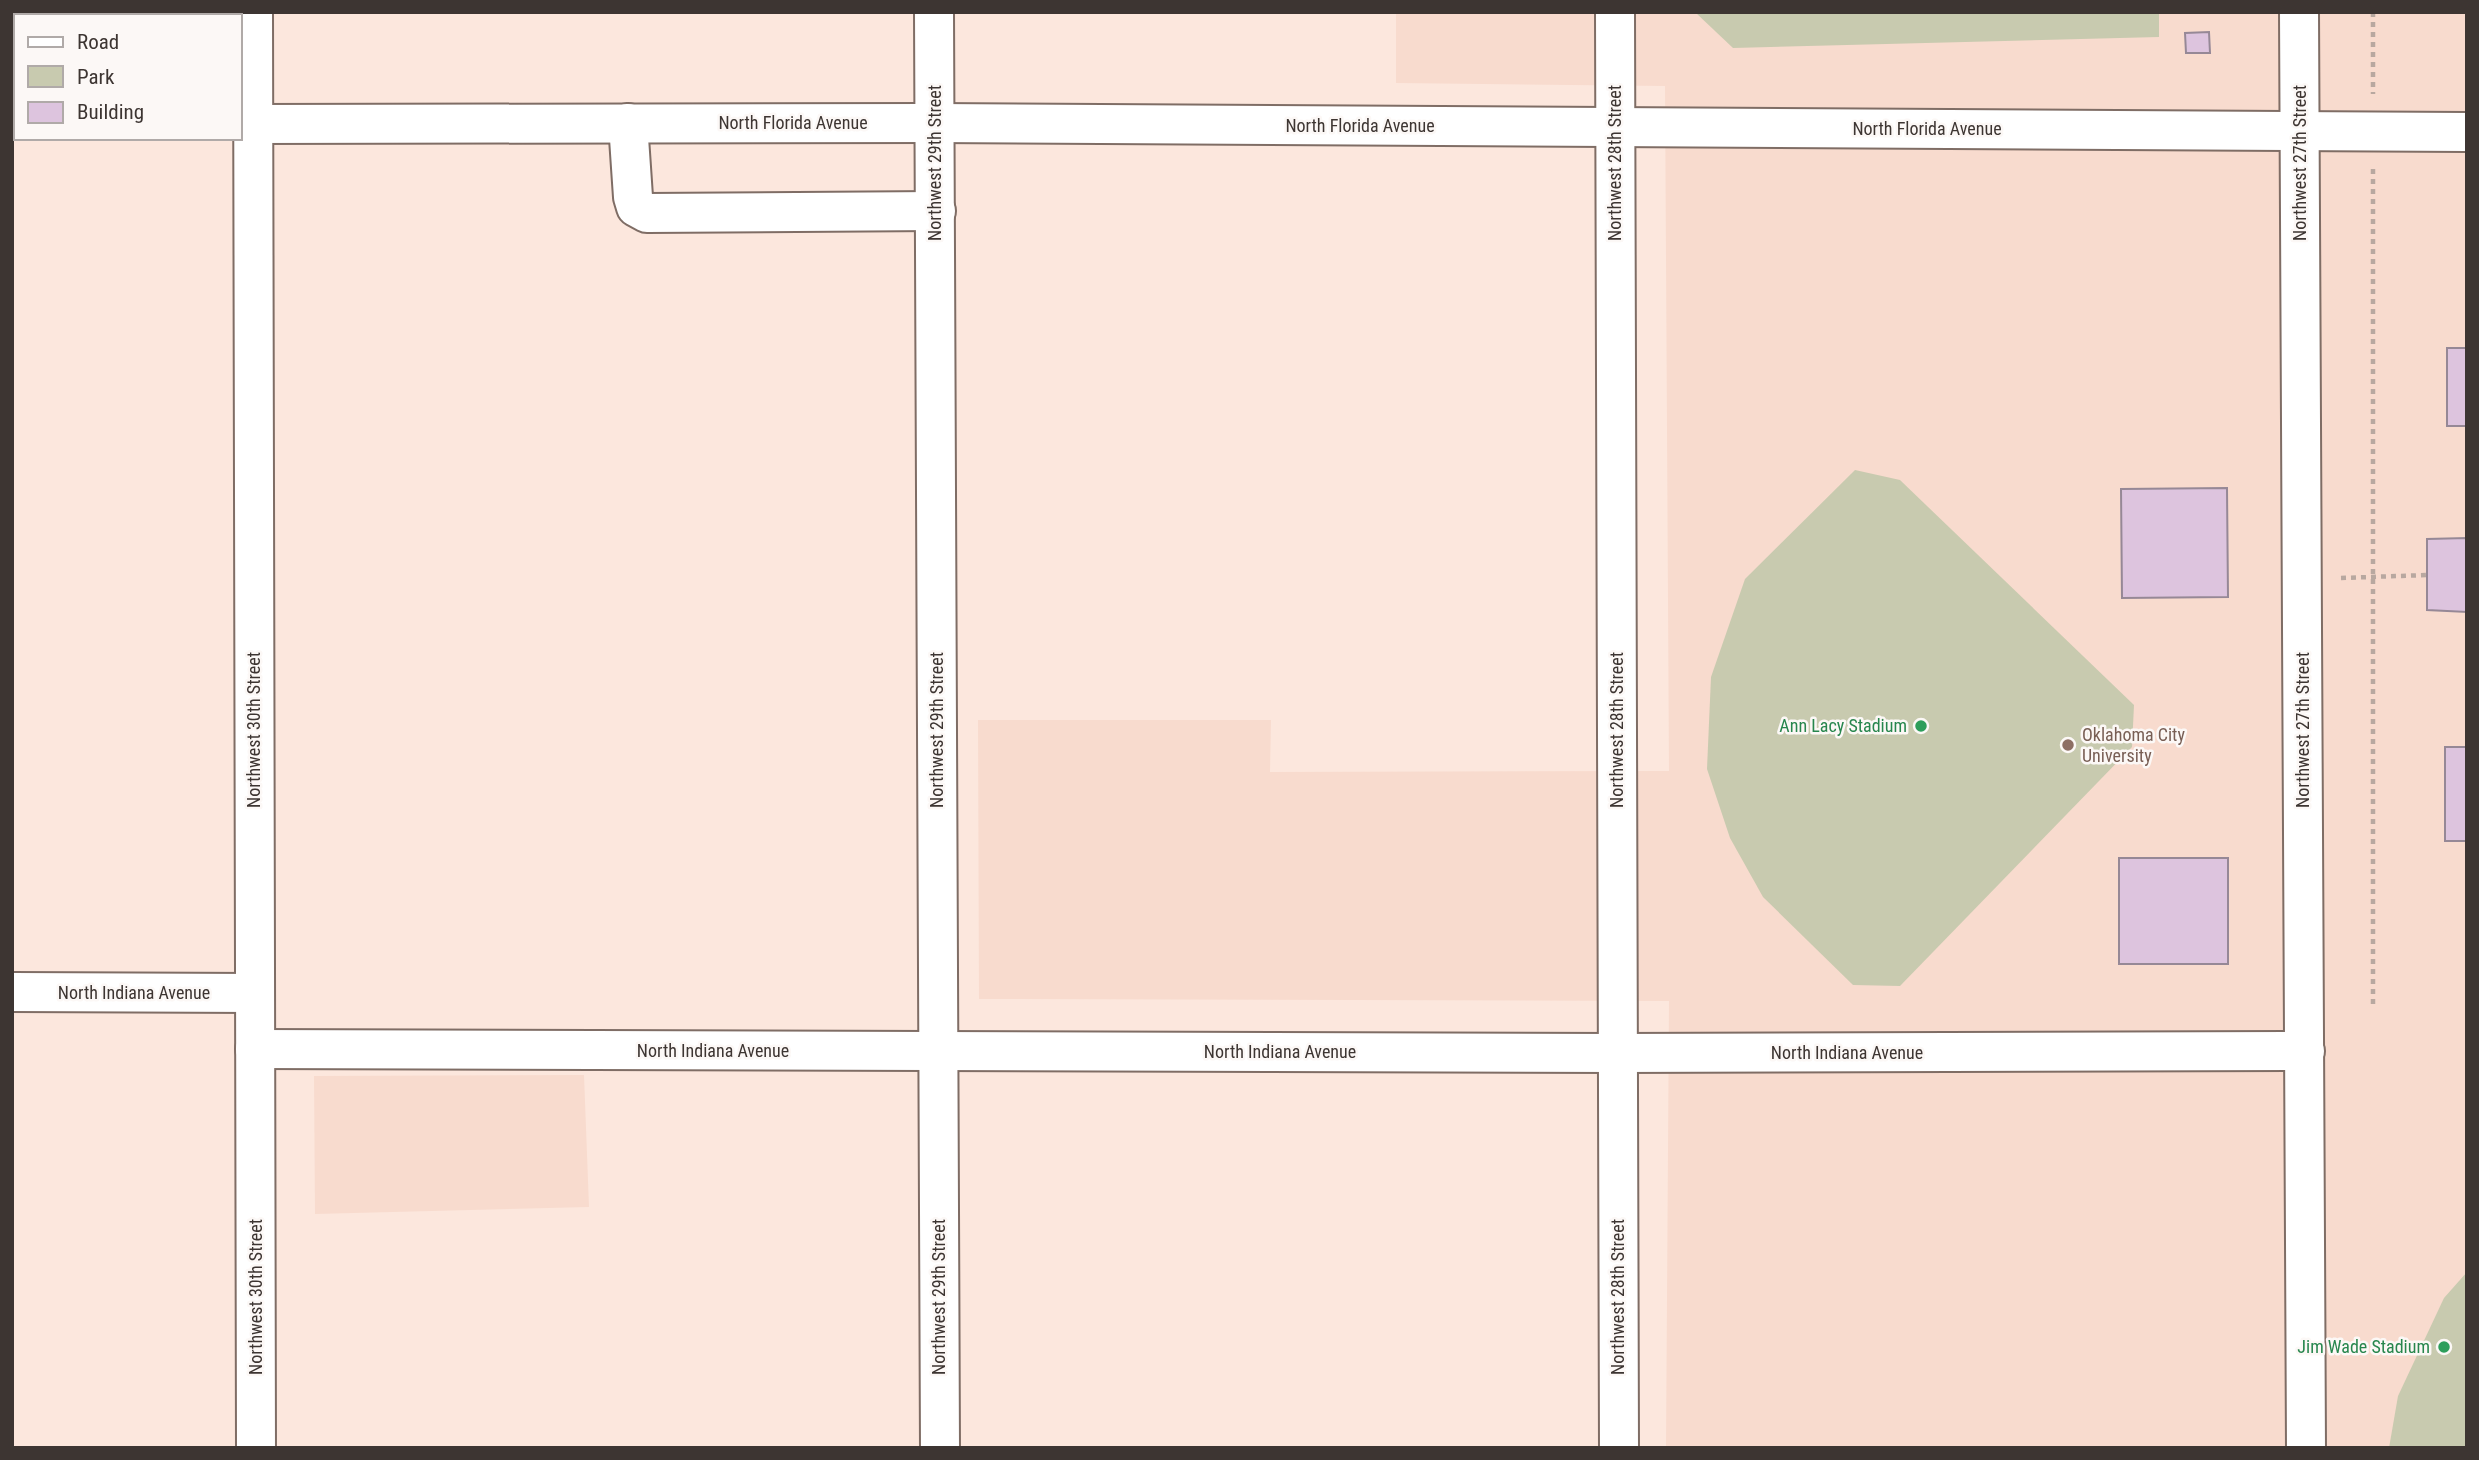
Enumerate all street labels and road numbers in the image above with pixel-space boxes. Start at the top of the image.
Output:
street label: Northwest 29th Street [924,85,945,241]
street label: Northwest 28th Street [1604,85,1625,241]
street label: Northwest 27th Street [2289,85,2310,241]
street label: North Florida Avenue [718,112,868,133]
street label: North Florida Avenue [1285,115,1435,136]
street label: North Florida Avenue [1852,118,2002,139]
street label: Northwest 30th Street [243,652,264,808]
street label: Northwest 29th Street [926,652,947,808]
street label: Northwest 28th Street [1606,652,1627,808]
street label: Northwest 27th Street [2292,652,2313,808]
street label: North Indiana Avenue [58,982,210,1003]
street label: North Indiana Avenue [637,1040,789,1061]
street label: North Indiana Avenue [1204,1041,1356,1062]
street label: North Indiana Avenue [1771,1042,1923,1063]
street label: Northwest 30th Street [245,1219,266,1375]
street label: Northwest 29th Street [928,1219,949,1375]
street label: Northwest 28th Street [1607,1219,1628,1375]

